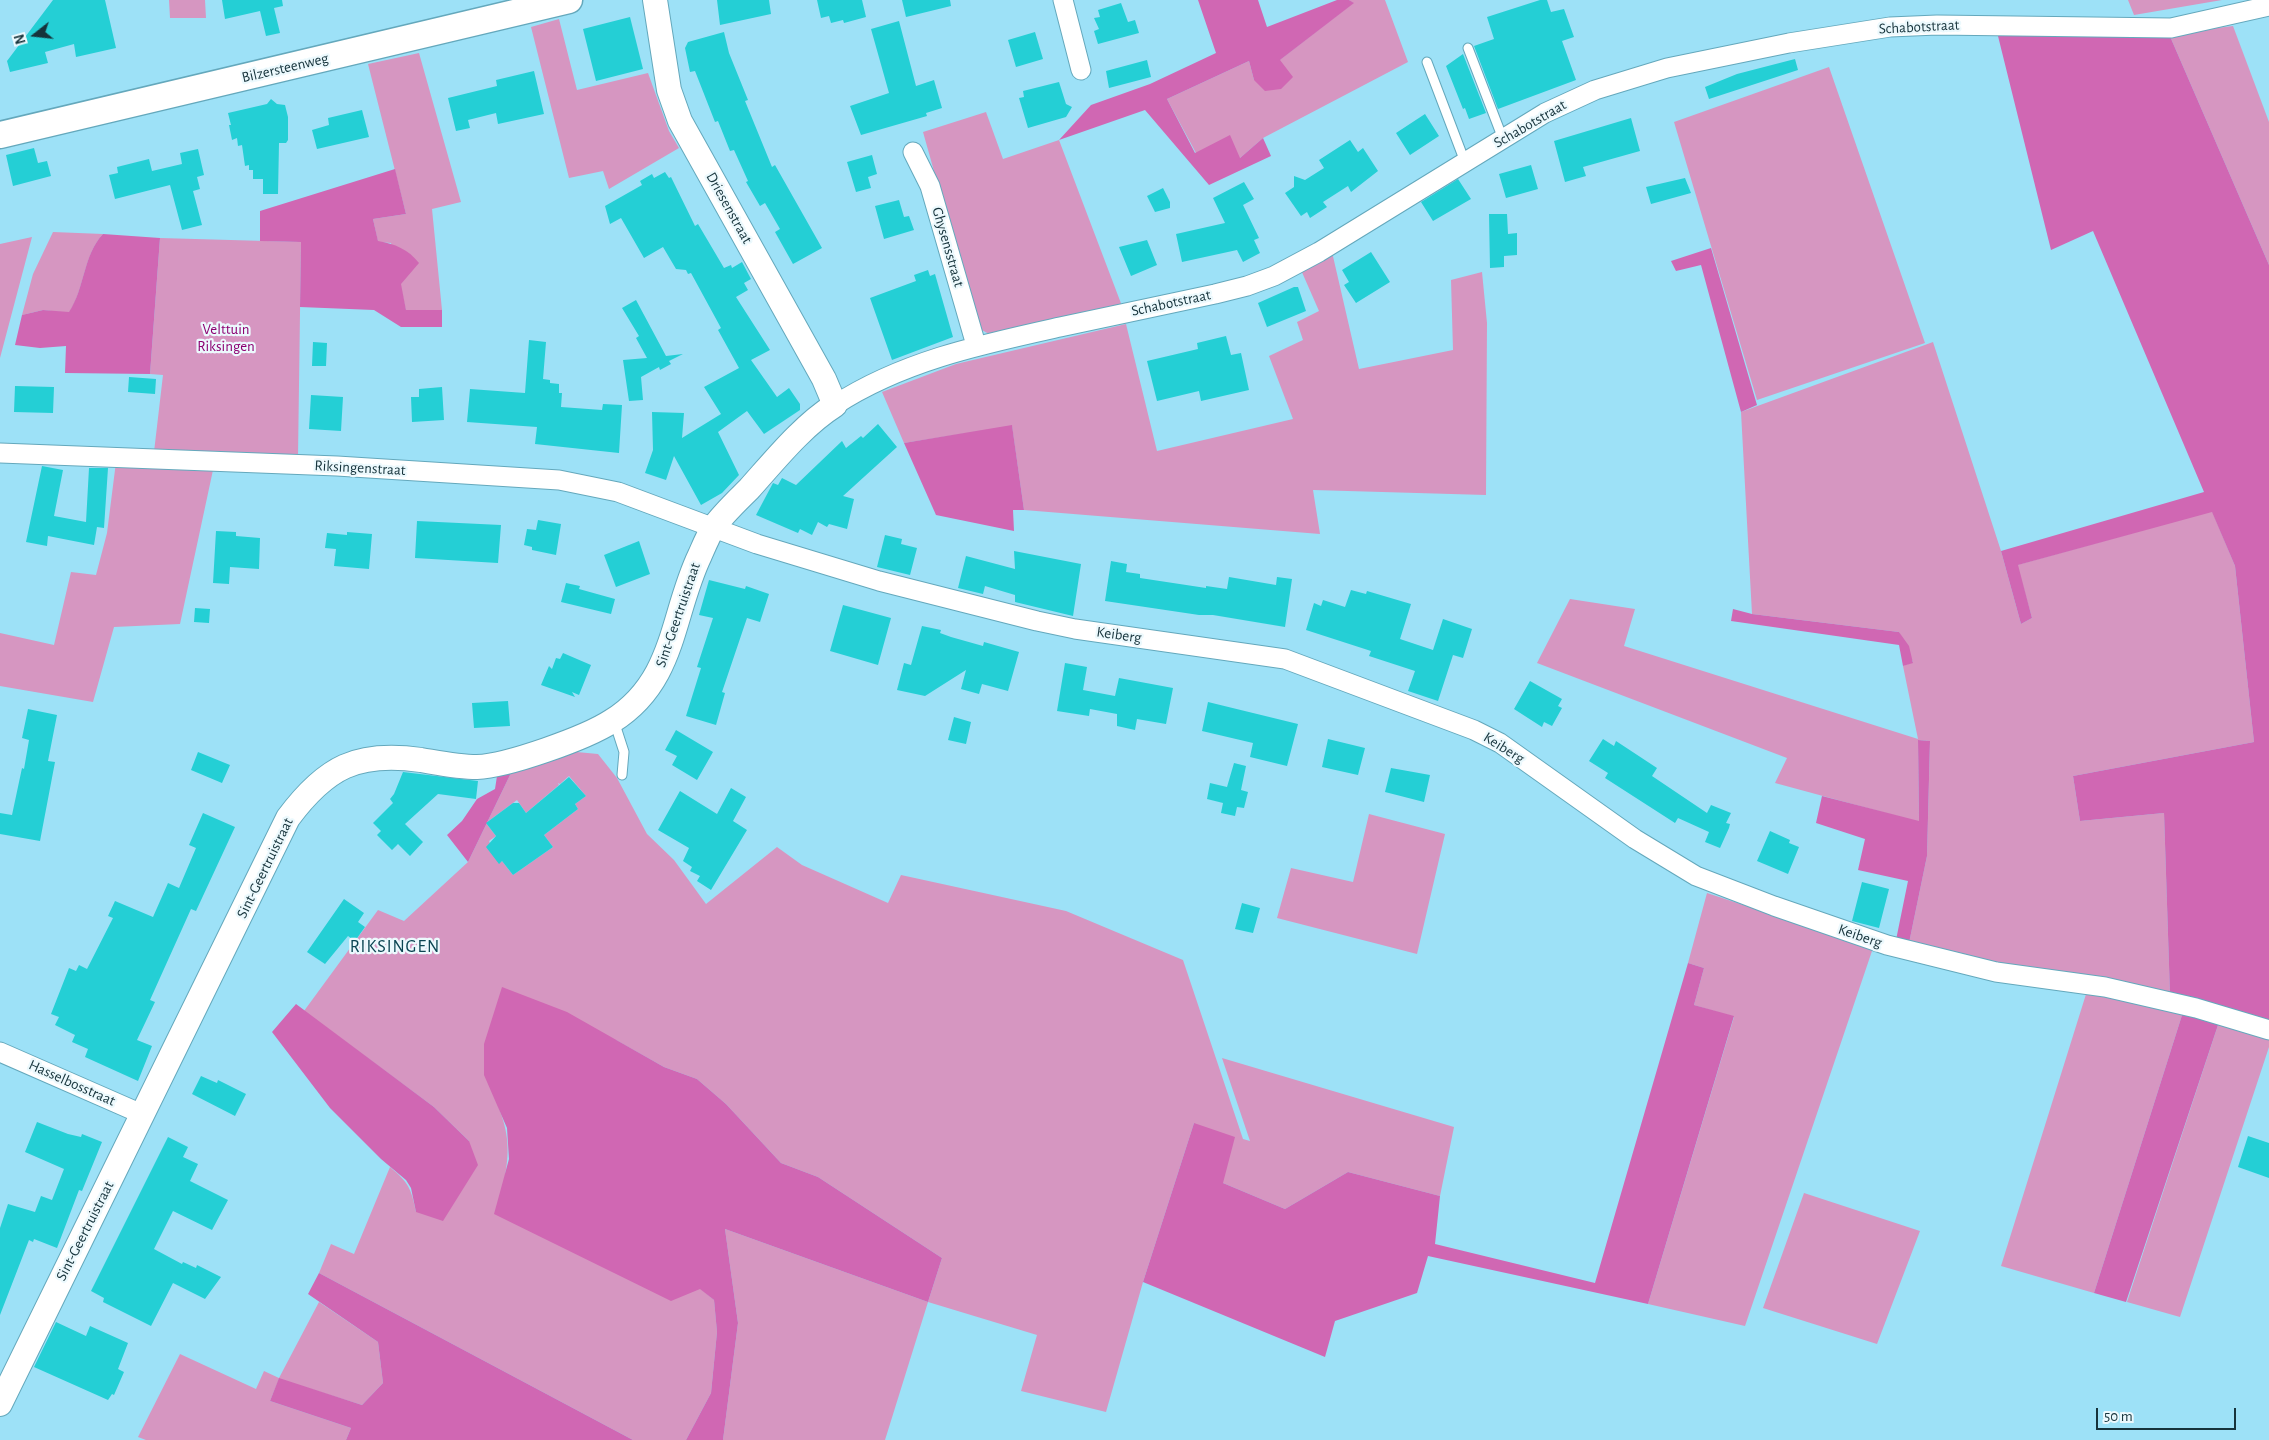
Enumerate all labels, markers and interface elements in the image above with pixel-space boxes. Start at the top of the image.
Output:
north arrow [10,10,60,60]
street label: Schabotstraat [1878,16,1960,38]
text: N [13,33,29,46]
street label: Bilzersteenweg [240,49,330,87]
street label: Schabotstraat [1491,96,1569,152]
street label: Driesenstraat [702,169,756,247]
street label: Ghysensstraat [928,205,968,289]
street label: Schabotstraat [1130,286,1212,320]
park label: Velttuin Riksingen [197,320,255,355]
street label: Riksingenstraat [314,457,406,479]
street label: Sint-Geertruistraat [652,560,704,670]
street label: Keiberg [1095,623,1143,647]
street label: Keiberg [1480,728,1528,768]
street label: Sint-Geertruistraat [233,815,297,921]
street label: Keiberg [1836,920,1884,952]
district label: RIKSINGEN [349,936,441,958]
street label: Hasselbosstraat [26,1056,118,1110]
street label: Sint-Geertruistraat [52,1178,118,1284]
scale bar [2099,1398,2239,1430]
text: 50 m [2104,1409,2133,1424]

